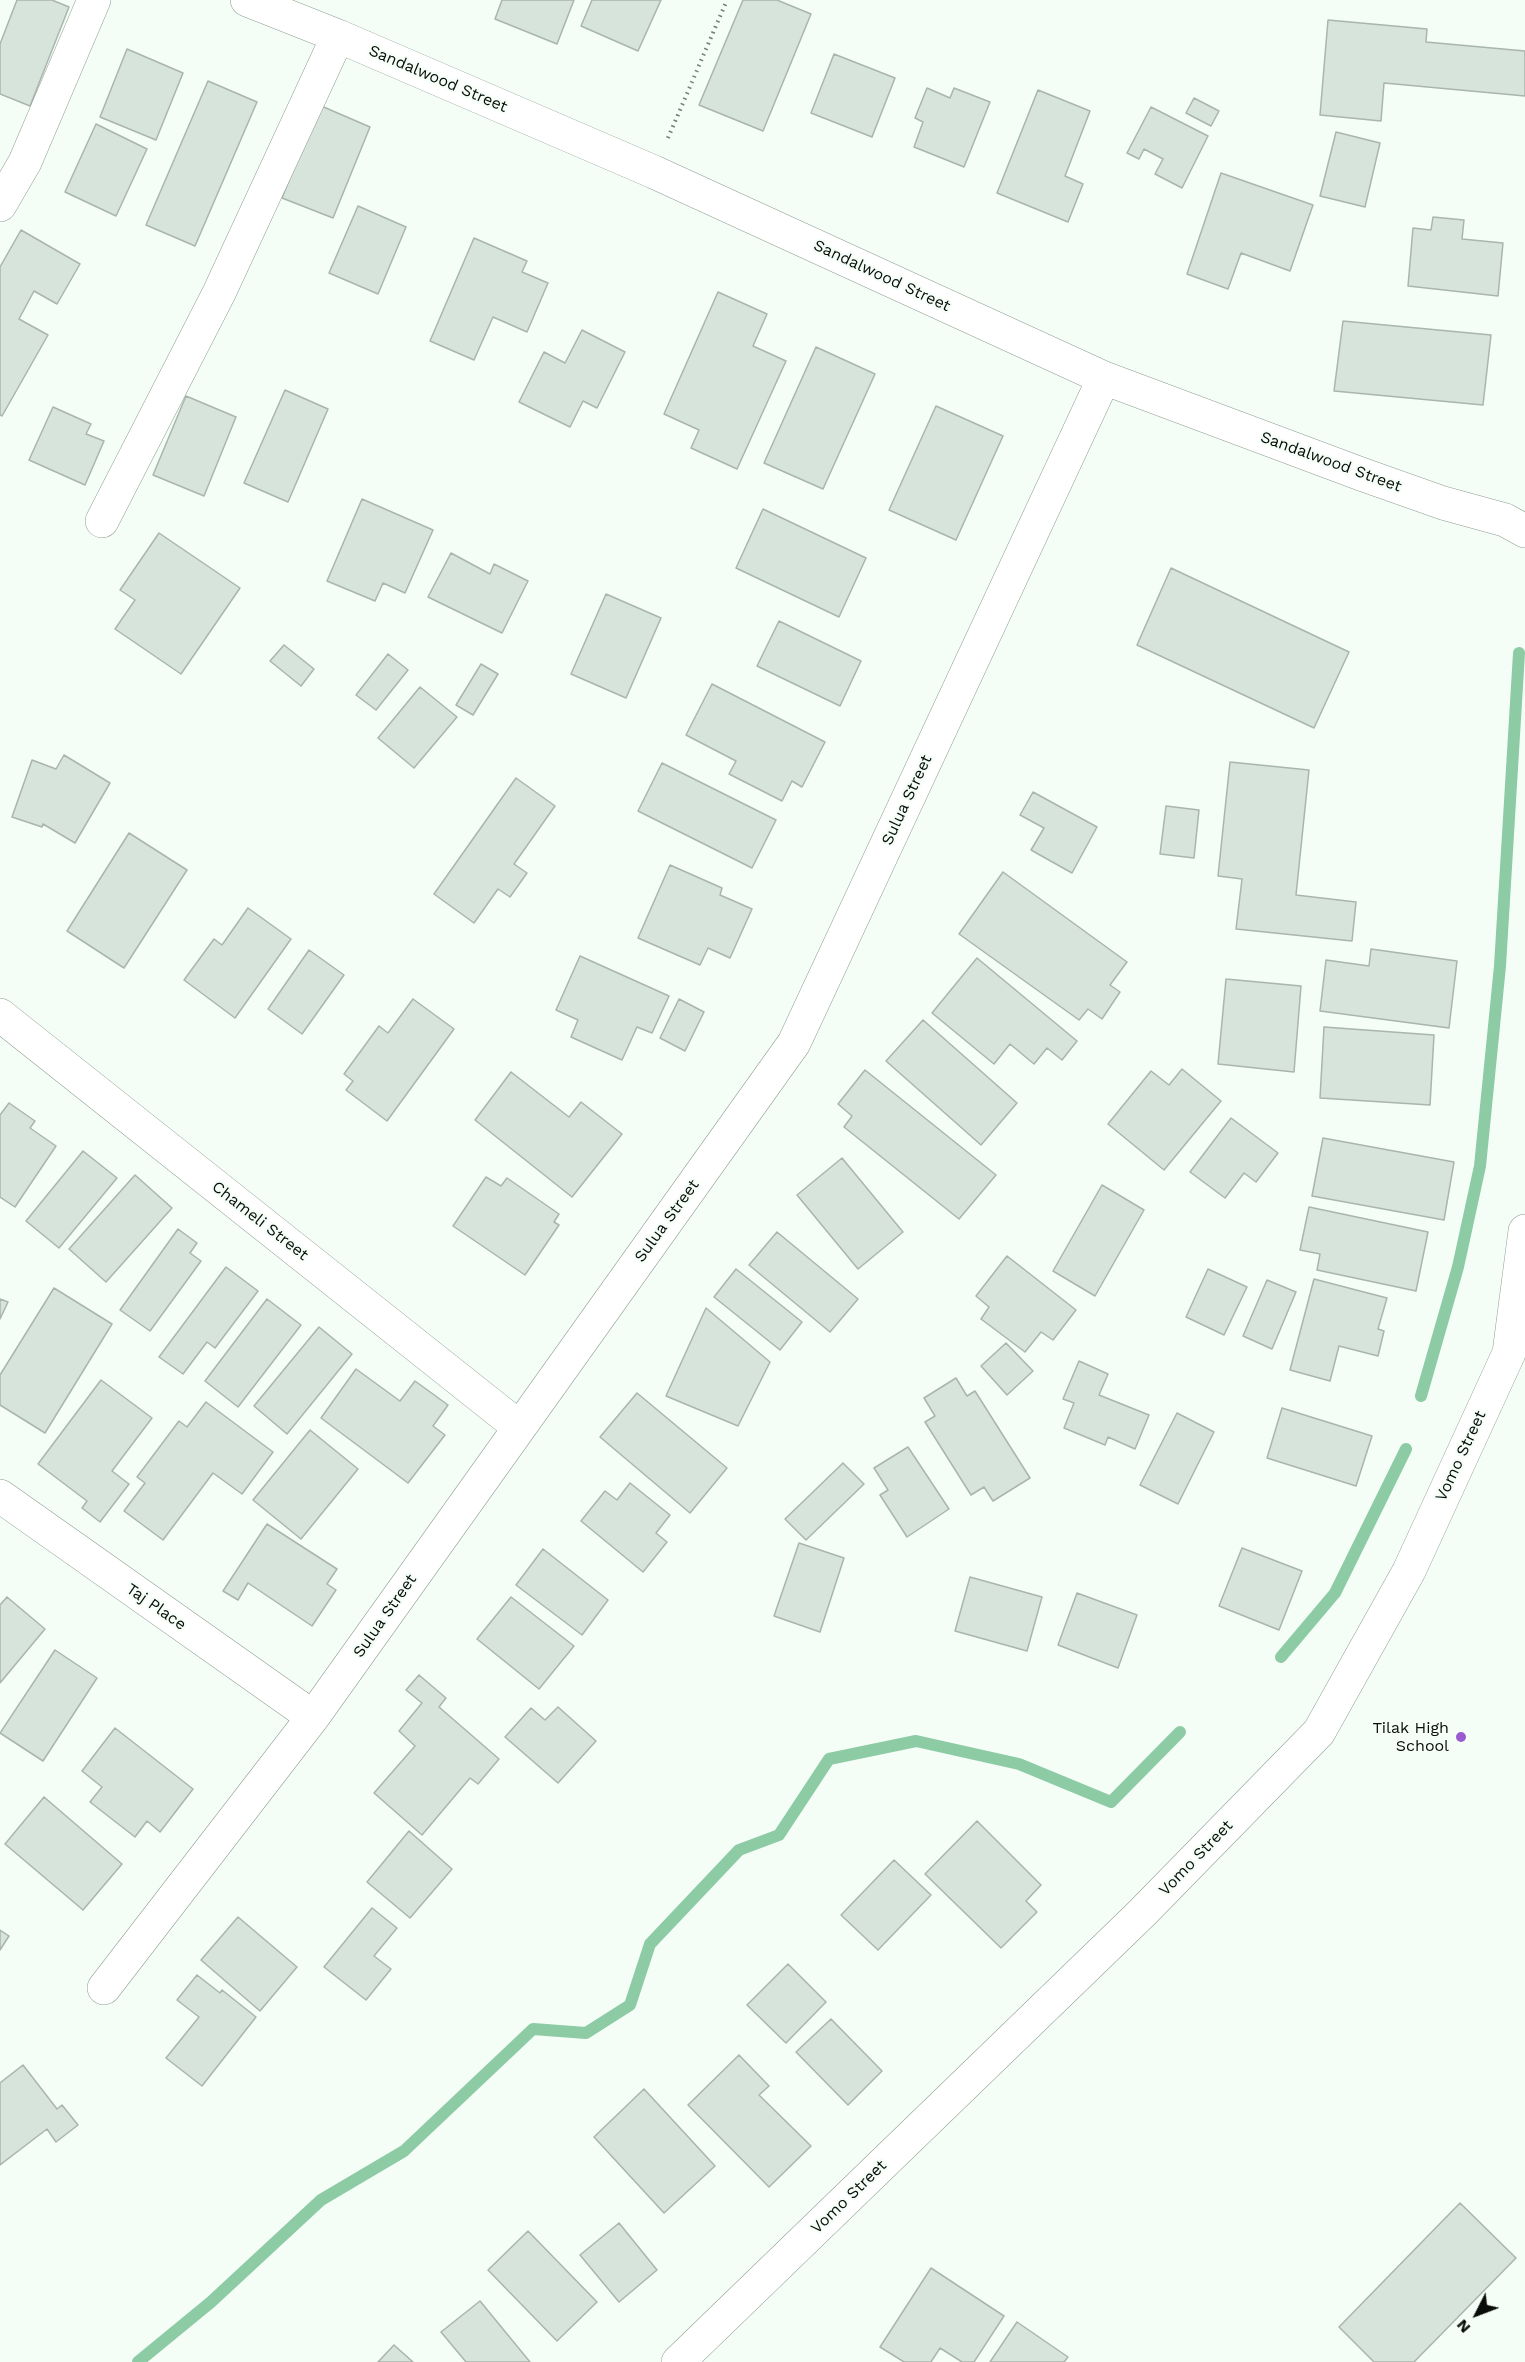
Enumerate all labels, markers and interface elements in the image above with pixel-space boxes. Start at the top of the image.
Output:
street label: Sandalwood Street [366,41,510,117]
street label: Sandalwood Street [811,236,953,316]
street label: Sandalwood Street [1258,428,1404,496]
street label: Sulua Street [878,752,936,848]
street label: Sulua Street [631,1176,703,1266]
street label: Chameli Street [208,1177,312,1265]
street label: Vomo Street [1432,1408,1490,1504]
street label: Sulua Street [349,1571,421,1661]
street label: Taj Place [122,1579,190,1635]
place label: Tilak High School [1372,1718,1449,1756]
marker: Tilak High School [1454,1730,1468,1744]
street label: Vomo Street [1155,1816,1237,1900]
street label: Vomo Street [807,2156,891,2238]
north arrow [1447,2284,1507,2344]
text: N [1452,2316,1474,2337]

